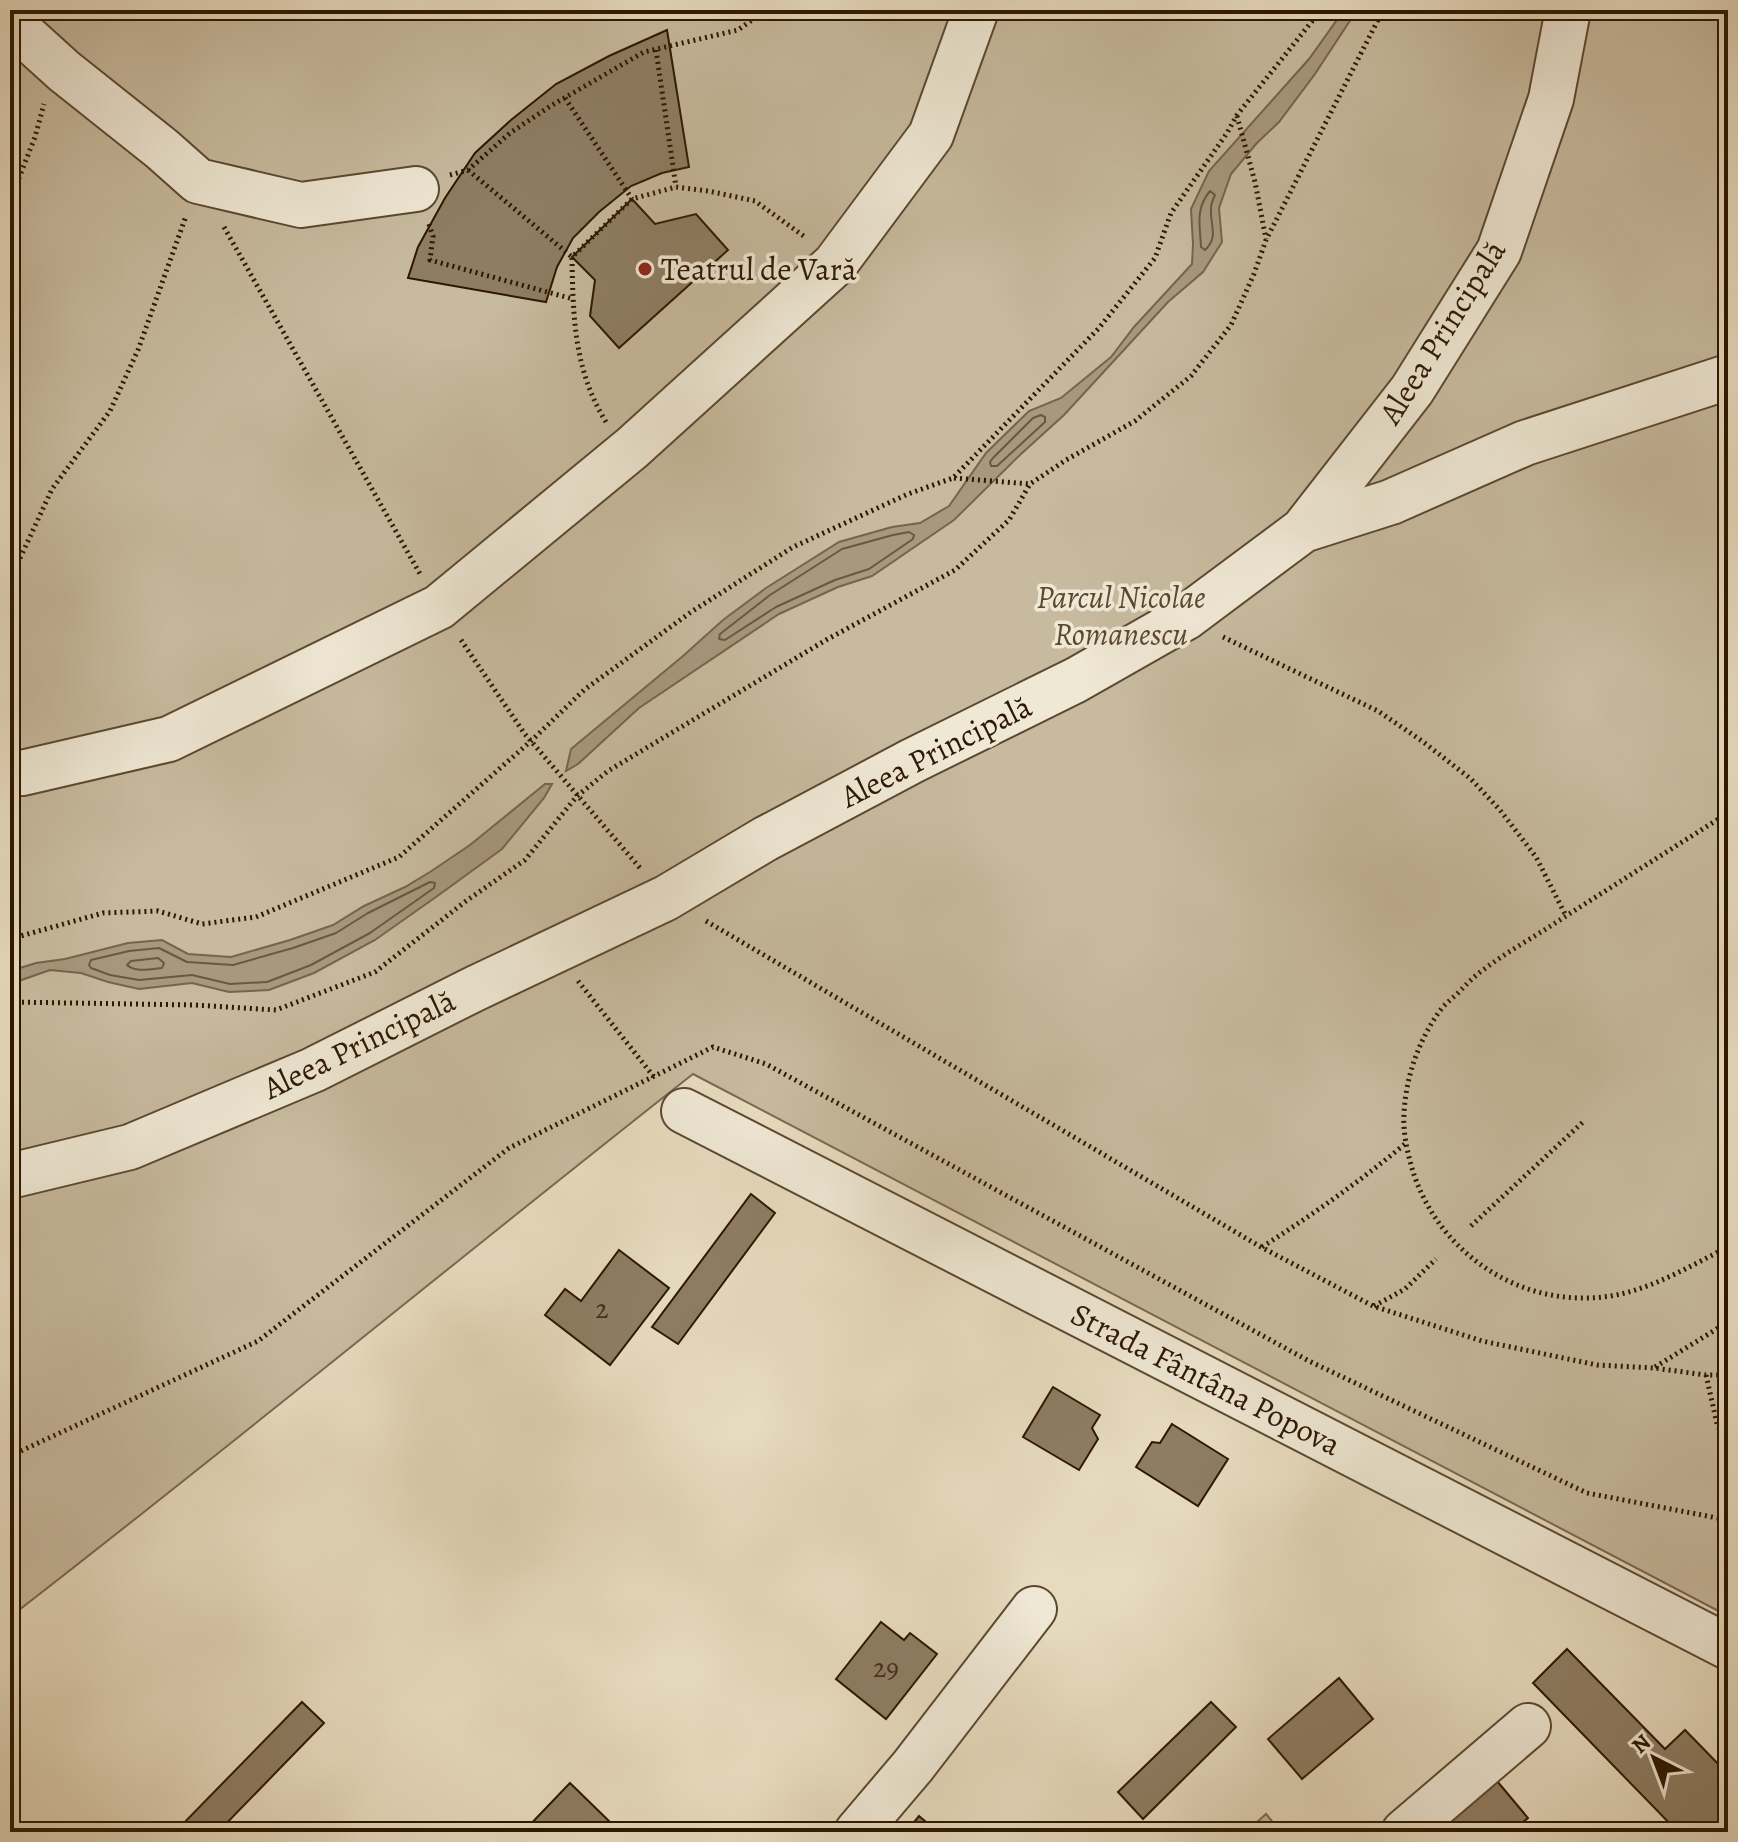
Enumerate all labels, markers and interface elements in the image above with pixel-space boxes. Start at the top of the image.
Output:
street label: Aleea Principală [1367,232,1516,433]
place label: Teatrul de Vară [661,247,857,291]
marker: Teatrul de Vară [636,260,654,278]
park label: Parcul Nicolae Romanescu [1037,575,1205,656]
street label: Aleea Principală [832,684,1039,819]
street label: Aleea Principală [255,978,463,1110]
house number: 2 [595,1290,609,1328]
street label: Strada Fântâna Popova [1063,1292,1349,1466]
house number: 29 [873,1649,899,1687]
north arrow [1614,1718,1694,1798]
text: N [1625,1727,1657,1760]

